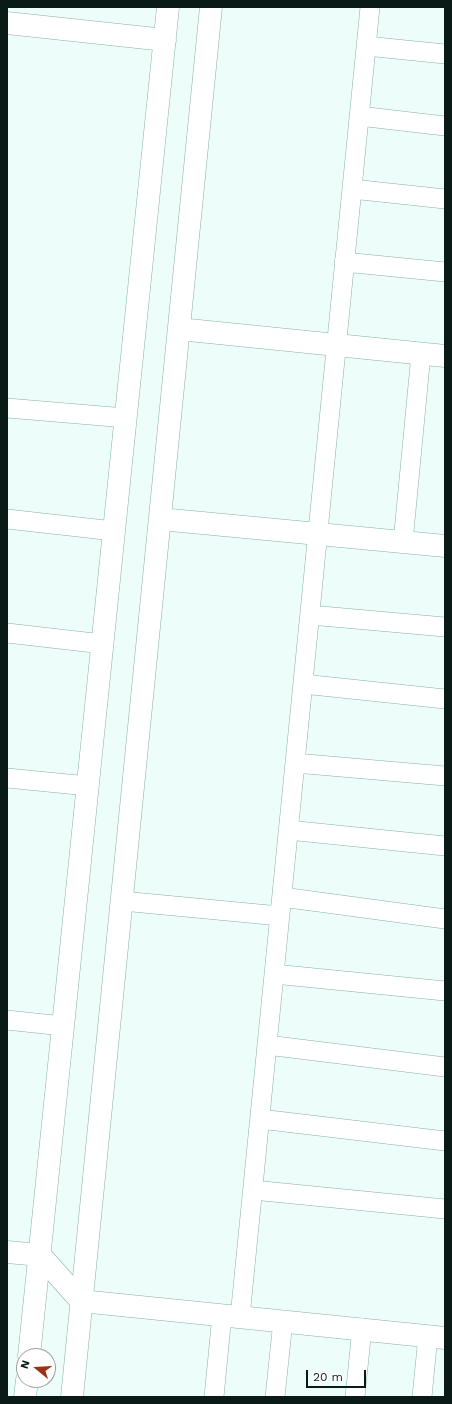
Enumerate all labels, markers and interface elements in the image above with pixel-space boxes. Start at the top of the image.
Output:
north arrow [16,1348,56,1388]
text: N [18,1359,33,1370]
scale bar [308,1362,368,1388]
text: 20 m [313,1370,343,1384]

